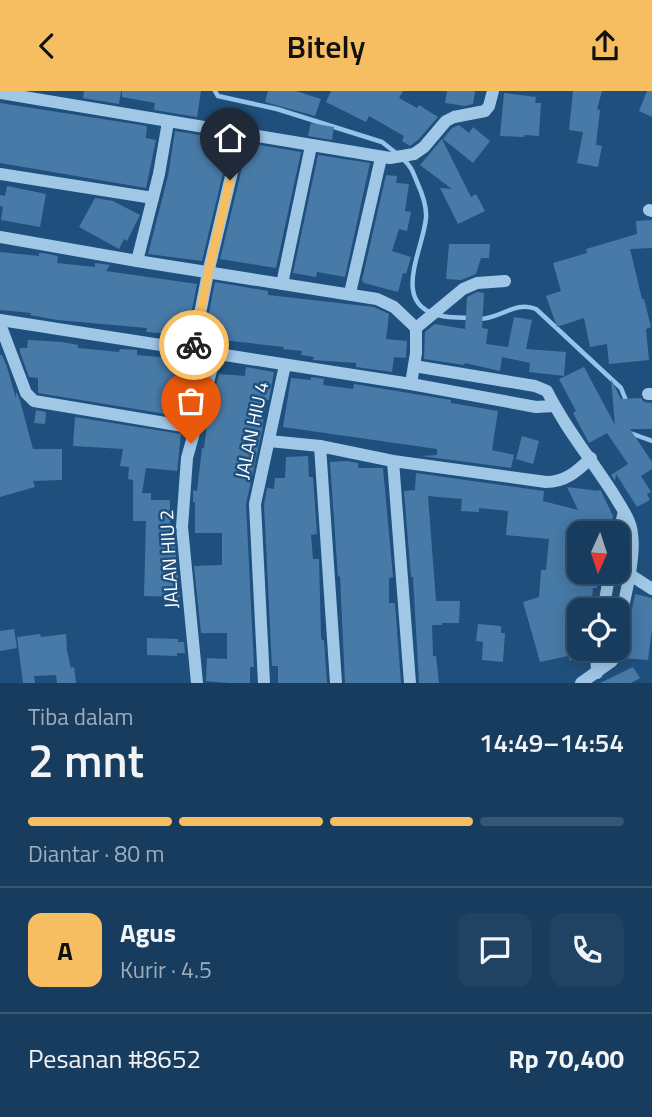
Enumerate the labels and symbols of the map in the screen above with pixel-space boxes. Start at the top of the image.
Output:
pin [200,108,260,180]
courier [159,310,229,380]
pin [161,371,221,443]
street label: JALAN HIU 4 [227,379,275,481]
street label: JALAN HIU 2 [151,509,185,609]
north arrow [567,521,630,585]

